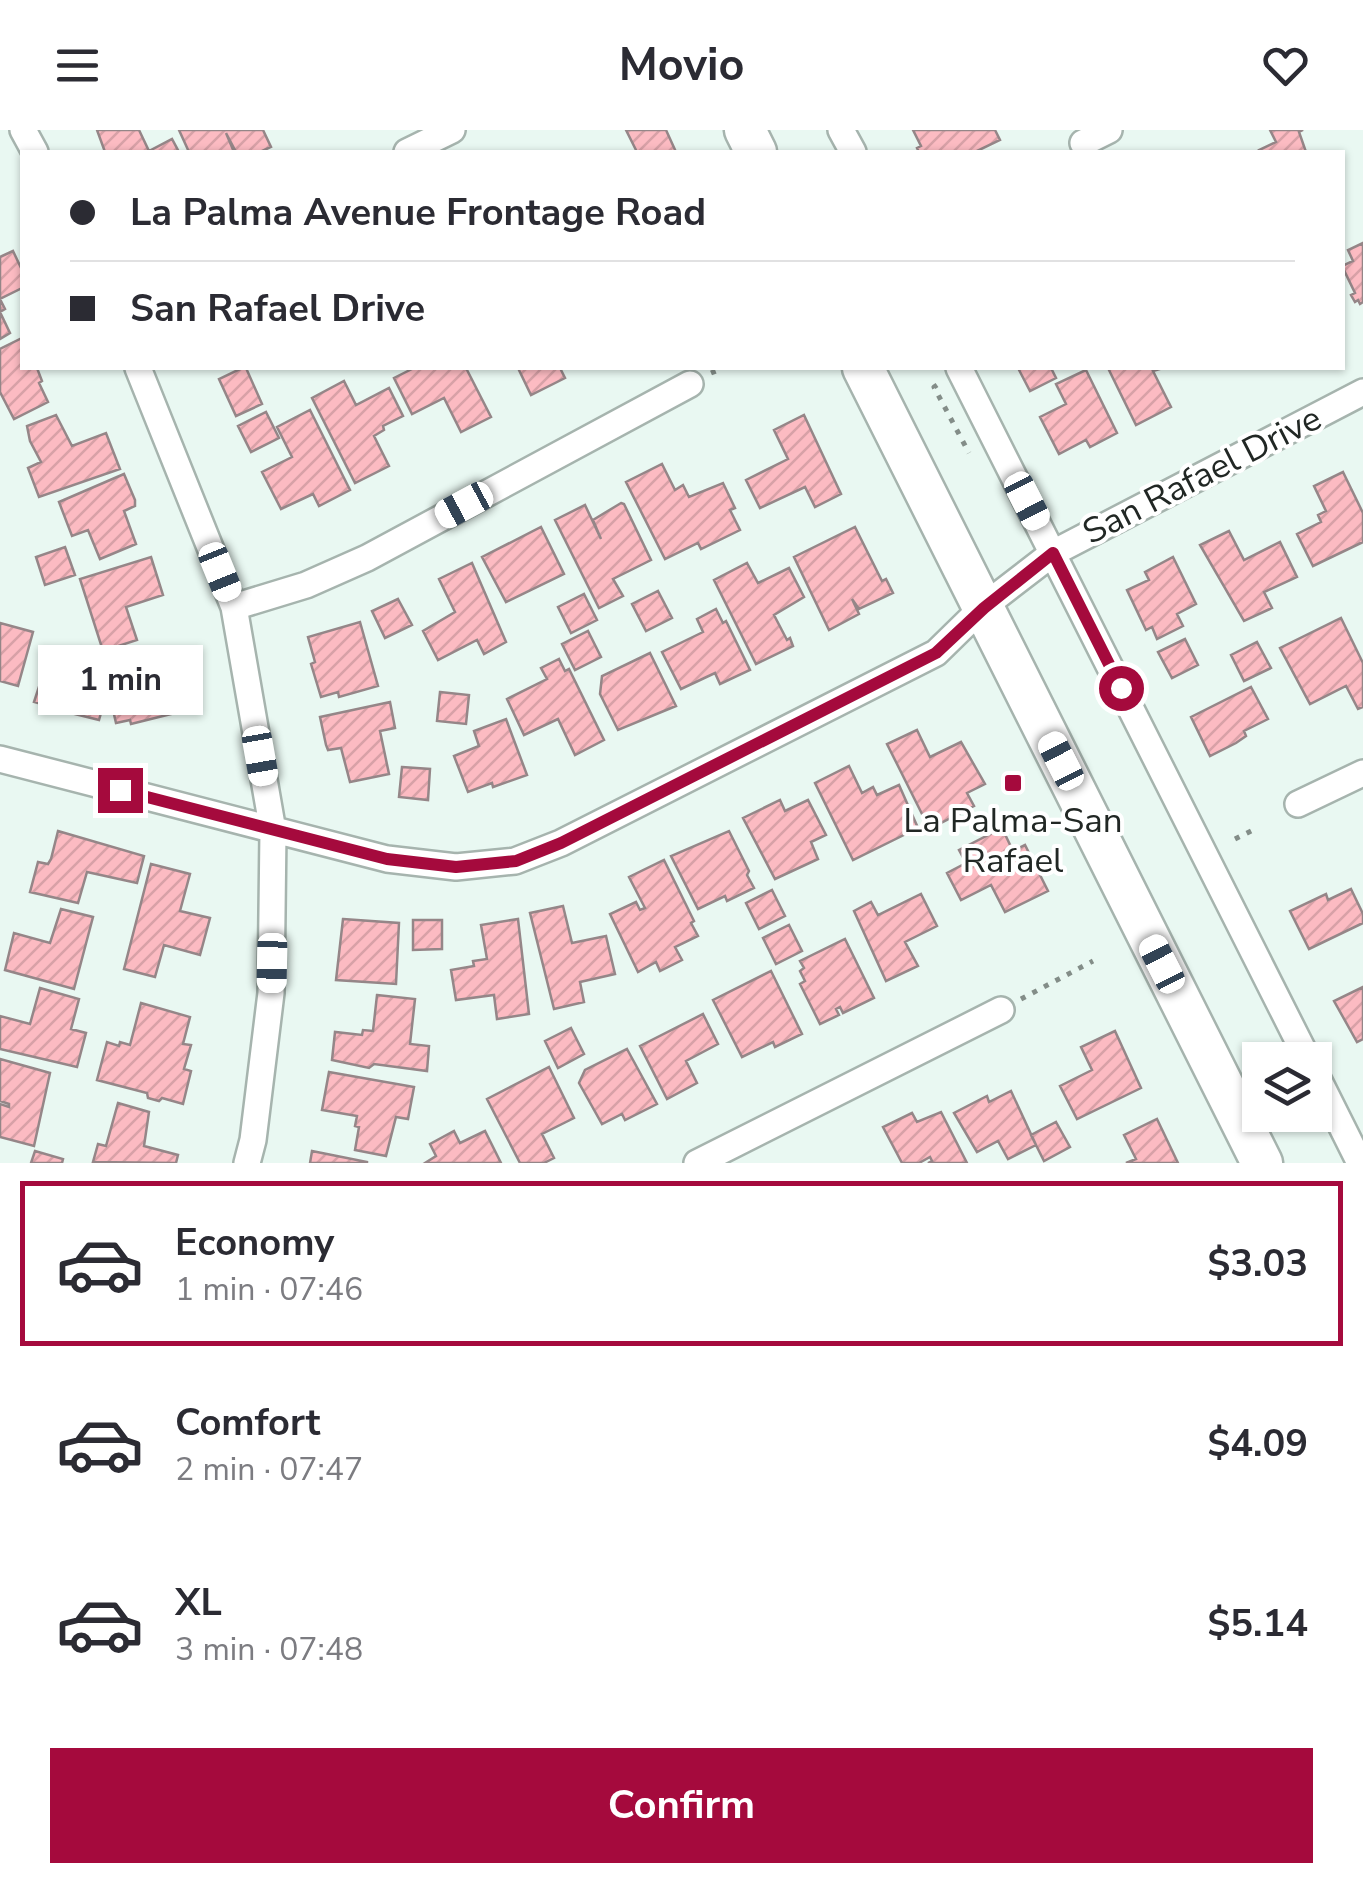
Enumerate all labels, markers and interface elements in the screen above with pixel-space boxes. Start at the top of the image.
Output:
text: Movio [619,35,744,96]
icon: menu [50,38,105,93]
icon: heart [1258,38,1313,93]
text: La Palma Avenue Frontage Road [130,187,706,238]
text: San Rafael Drive [130,283,425,334]
street label: San Rafael Drive [1075,395,1329,555]
car [1000,467,1054,535]
car [430,478,498,532]
car [195,539,245,605]
callout: 1 min [38,645,202,715]
text: 1 min [79,658,162,701]
route start [1099,666,1144,711]
car [240,724,280,788]
car [1034,727,1088,795]
route end [98,768,143,813]
marker: La Palma-San Rafael [1002,772,1024,794]
place label: La Palma-San Rafael [903,797,1123,884]
car [1135,930,1189,998]
car [256,933,288,993]
map controls [1242,1042,1332,1132]
button: layers [1242,1042,1332,1132]
text: Economy [175,1217,334,1268]
icon: car [55,1219,145,1309]
text: $3.03 [1207,1238,1308,1289]
text: 1 min · 07:46 [175,1268,363,1311]
text: Comfort [175,1397,320,1448]
icon: car [55,1399,145,1489]
text: $4.09 [1207,1418,1308,1469]
text: 2 min · 07:47 [175,1448,363,1491]
text: XL [175,1577,222,1628]
icon: car [55,1579,145,1669]
text: $5.14 [1207,1598,1308,1649]
text: 3 min · 07:48 [175,1628,363,1671]
button: Confirm [50,1748,1313,1863]

